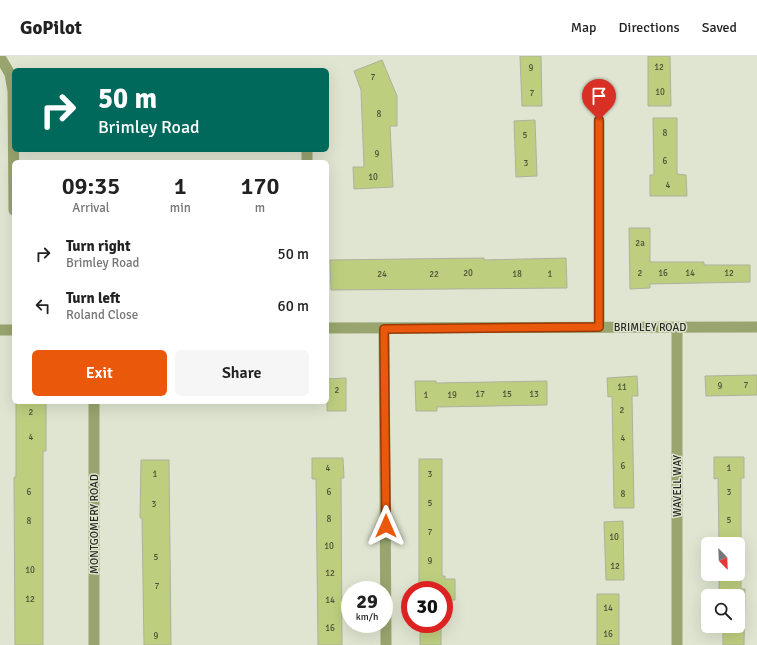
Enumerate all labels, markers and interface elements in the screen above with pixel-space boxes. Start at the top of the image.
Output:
text: GoPilot [20,16,82,40]
text: Map [571,19,597,36]
text: Directions [619,19,680,36]
text: Saved [702,19,737,36]
house number: 12 [654,62,664,73]
house number: 9 [529,63,534,74]
house number: 7 [371,72,376,83]
pin [582,79,616,120]
text: 50 m [98,82,157,116]
icon: right [32,84,84,136]
icon: arrive [588,85,610,107]
house number: 10 [655,87,665,98]
house number: 7 [530,88,535,99]
house number: 8 [377,109,382,120]
text: Brimley Road [98,116,200,138]
house number: 8 [663,128,668,139]
house number: 5 [523,130,528,141]
house number: 9 [375,149,380,160]
house number: 6 [663,156,668,167]
house number: 3 [524,158,529,169]
text: 09:35 [62,171,120,201]
text: 1 [174,171,187,201]
text: 170 [240,171,279,201]
house number: 10 [368,172,378,183]
house number: 4 [666,180,671,191]
text: Arrival [72,200,110,216]
text: min [170,200,191,216]
text: m [255,200,265,216]
text: Turn right [66,237,131,255]
house number: 2a [635,238,645,249]
icon: right [32,243,54,265]
text: 50 m [278,245,309,263]
text: Brimley Road [66,255,139,271]
house number: 20 [463,268,473,279]
house number: 2 [638,268,643,279]
house number: 16 [658,268,668,279]
house number: 14 [685,268,695,279]
house number: 12 [724,268,734,279]
house number: 24 [377,269,387,280]
house number: 22 [429,269,439,280]
house number: 18 [512,269,522,280]
house number: 1 [548,269,553,280]
text: Turn left [66,289,120,307]
icon: left [32,295,54,317]
text: 60 m [278,297,309,315]
text: Roland Close [66,307,138,323]
street label: BRIMLEY ROAD [614,321,686,334]
button: Exit [32,350,167,396]
button: Share [175,350,309,396]
house number: 7 [744,380,749,391]
house number: 9 [718,381,723,392]
house number: 11 [617,382,627,393]
house number: 2 [335,385,340,396]
house number: 17 [475,389,485,400]
house number: 15 [502,389,512,400]
house number: 13 [529,389,539,400]
house number: 1 [424,390,429,401]
house number: 19 [447,390,457,401]
house number: 2 [620,405,625,416]
house number: 2 [29,407,34,418]
house number: 4 [29,432,34,443]
house number: 4 [621,433,626,444]
street label: WAVELL WAY [671,454,684,517]
house number: 6 [621,461,626,472]
house number: 4 [326,463,331,474]
house number: 1 [727,463,732,474]
house number: 1 [153,469,158,480]
house number: 3 [428,469,433,480]
street label: MONTGOMERY ROAD [88,474,101,574]
house number: 6 [27,487,32,498]
house number: 6 [327,487,332,498]
house number: 3 [727,487,732,498]
house number: 8 [621,489,626,500]
house number: 5 [428,498,433,509]
house number: 3 [152,499,157,510]
position arrow [365,505,407,547]
house number: 8 [327,514,332,525]
house number: 5 [727,515,732,526]
house number: 8 [27,516,32,527]
house number: 7 [428,527,433,538]
house number: 10 [609,532,619,543]
north arrow [701,537,745,581]
map controls [701,537,745,633]
house number: 10 [324,541,334,552]
house number: 5 [154,552,159,563]
house number: 9 [428,556,433,567]
house number: 12 [610,561,620,572]
house number: 10 [25,565,35,576]
house number: 12 [325,568,335,579]
house number: 7 [155,581,160,592]
speed limit sign: 30 [401,581,453,633]
text: 29 [356,589,378,614]
button: search [701,589,745,633]
house number: 12 [25,594,35,605]
house number: 14 [325,595,335,606]
house number: 14 [603,603,613,614]
text: km/h [356,611,378,623]
house number: 16 [325,623,335,634]
house number: 16 [603,629,613,640]
house number: 9 [154,631,159,642]

